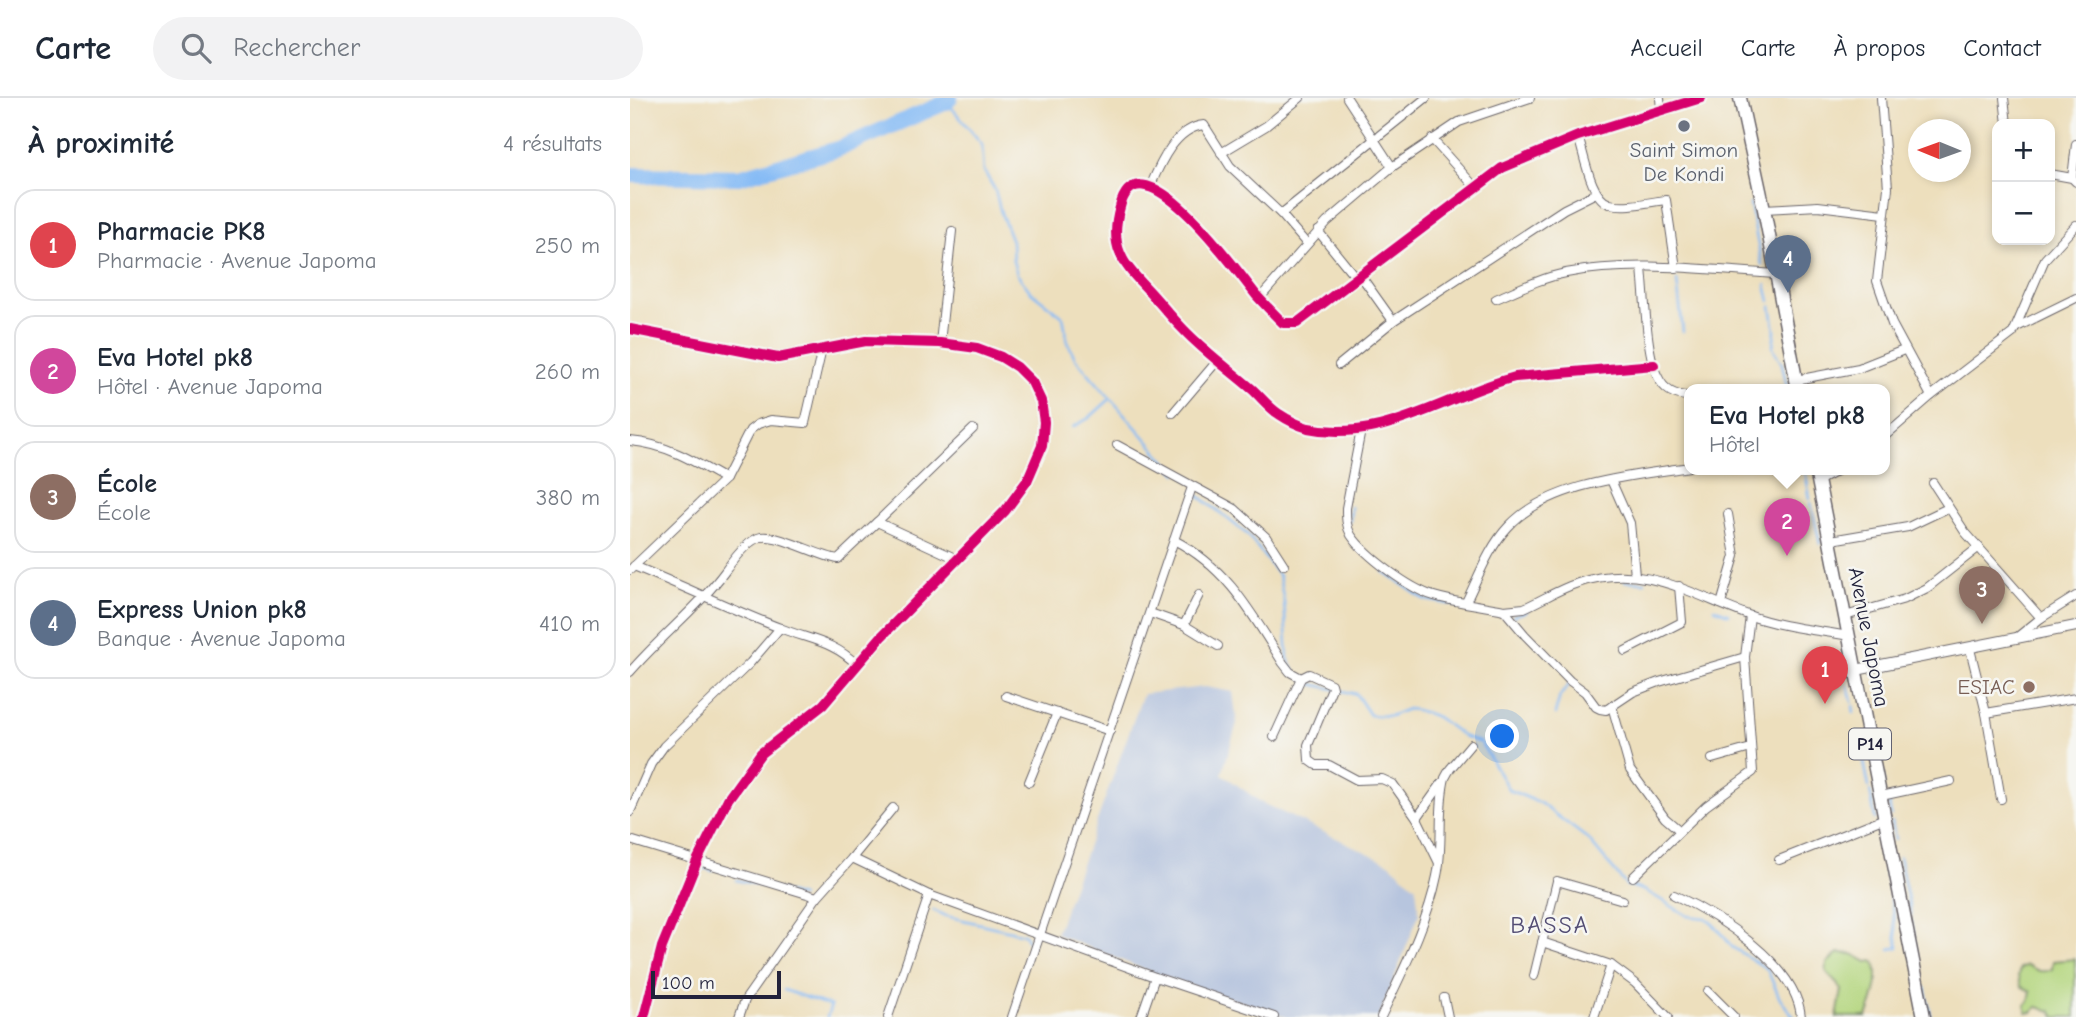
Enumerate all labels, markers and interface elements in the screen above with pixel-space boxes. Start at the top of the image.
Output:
search box [153,17,643,80]
text: Carte [35,29,111,67]
icon: search [177,29,215,67]
text: Rechercher [233,33,360,63]
text: Accueil [1631,34,1703,62]
text: Carte [1741,34,1796,62]
text: À propos [1834,34,1925,62]
text: Contact [1963,34,2041,62]
marker: Saint Simon De Kondi [1676,118,1692,134]
north arrow [1908,119,1971,182]
map controls [1992,119,2055,245]
button: + [1992,119,2055,182]
text: À proximité [28,126,174,161]
text: 4 résultats [503,130,602,157]
place label: Saint Simon De Kondi [1630,138,1738,186]
button: − [1992,182,2055,245]
text: Pharmacie PK8 [97,217,266,247]
text: 1 [48,232,58,259]
text: 250 m [535,232,600,259]
pin: 4 [1765,235,1811,293]
text: Pharmacie · Avenue Japoma [97,247,377,274]
text: Eva Hotel pk8 [97,343,253,373]
text: 2 [47,358,59,385]
text: 260 m [535,358,600,385]
text: Hôtel · Avenue Japoma [97,373,323,400]
popup [1684,384,1890,475]
text: Eva Hotel pk8 [1709,401,1865,431]
text: Hôtel [1709,431,1760,458]
text: École [97,469,157,499]
text: 3 [47,484,59,511]
text: 380 m [536,484,600,511]
pin: 2 [1764,498,1810,556]
text: École [97,499,151,526]
street label: Avenue Japoma [1844,565,1894,709]
pin: 3 [1959,566,2005,624]
text: Express Union pk8 [97,595,307,625]
text: 4 [48,610,58,637]
text: 410 m [539,610,600,637]
text: Banque · Avenue Japoma [97,625,346,652]
pin: 1 [1802,646,1848,704]
place label: ESIAC [1957,675,2015,699]
marker: ESIAC [2021,679,2037,695]
your location [1485,719,1519,753]
road number: P14 [1849,729,1891,760]
district label: BASSA [1510,911,1590,939]
scale bar [651,968,780,1000]
text: 100 m [662,972,715,994]

